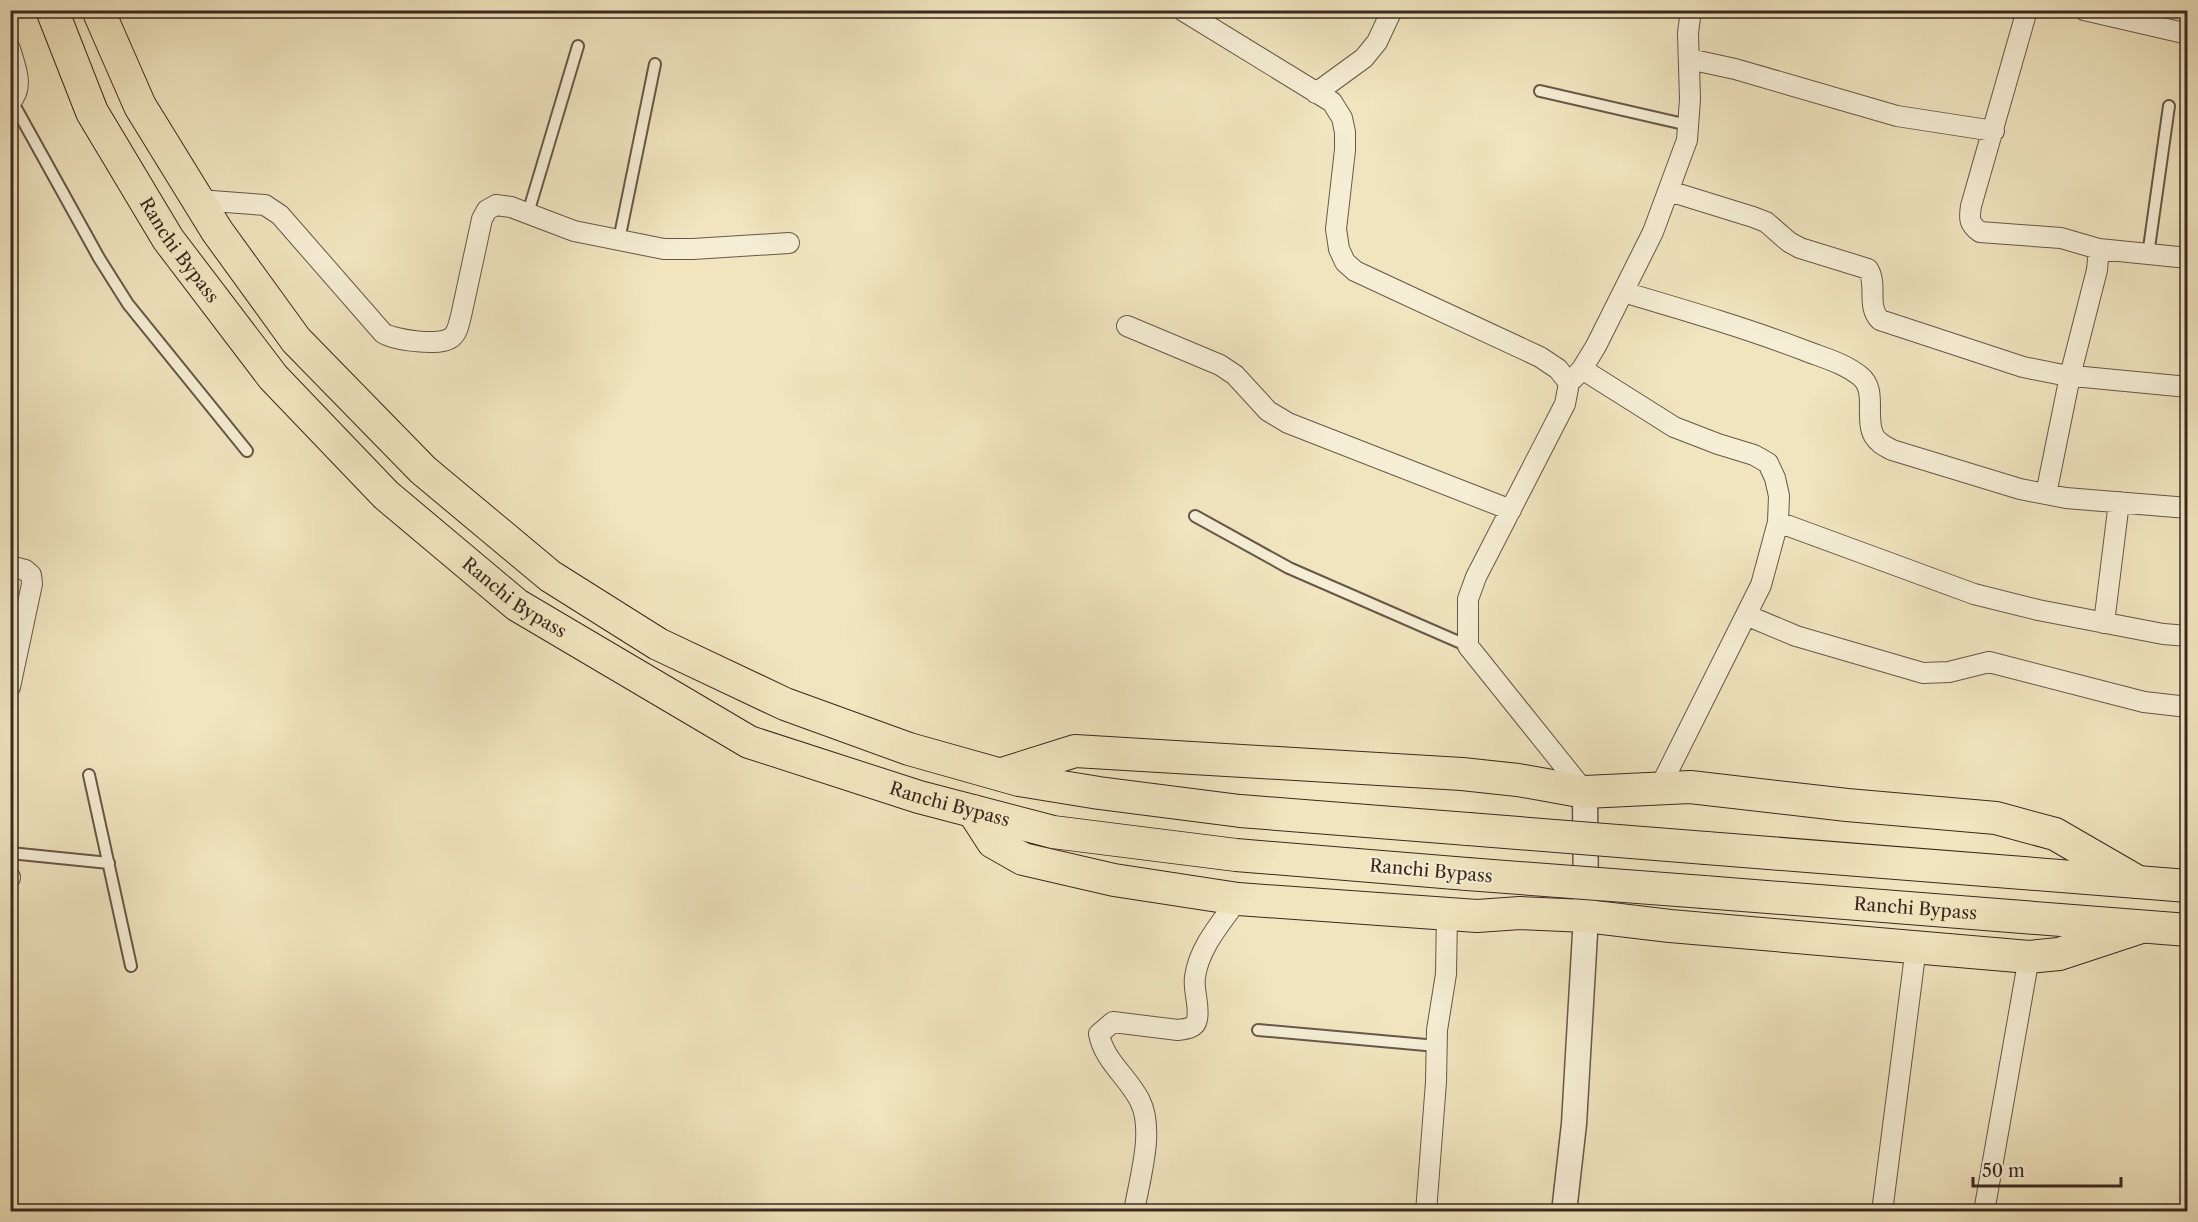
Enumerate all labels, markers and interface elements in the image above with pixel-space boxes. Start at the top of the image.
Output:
street label: Ranchi Bypass [135,194,224,307]
street label: Ranchi Bypass [458,553,570,643]
street label: Ranchi Bypass [887,777,1012,831]
street label: Ranchi Bypass [1368,855,1494,887]
street label: Ranchi Bypass [1853,893,1978,924]
scale bar [1973,1150,2122,1188]
text: 50 m [1982,1160,2025,1182]

